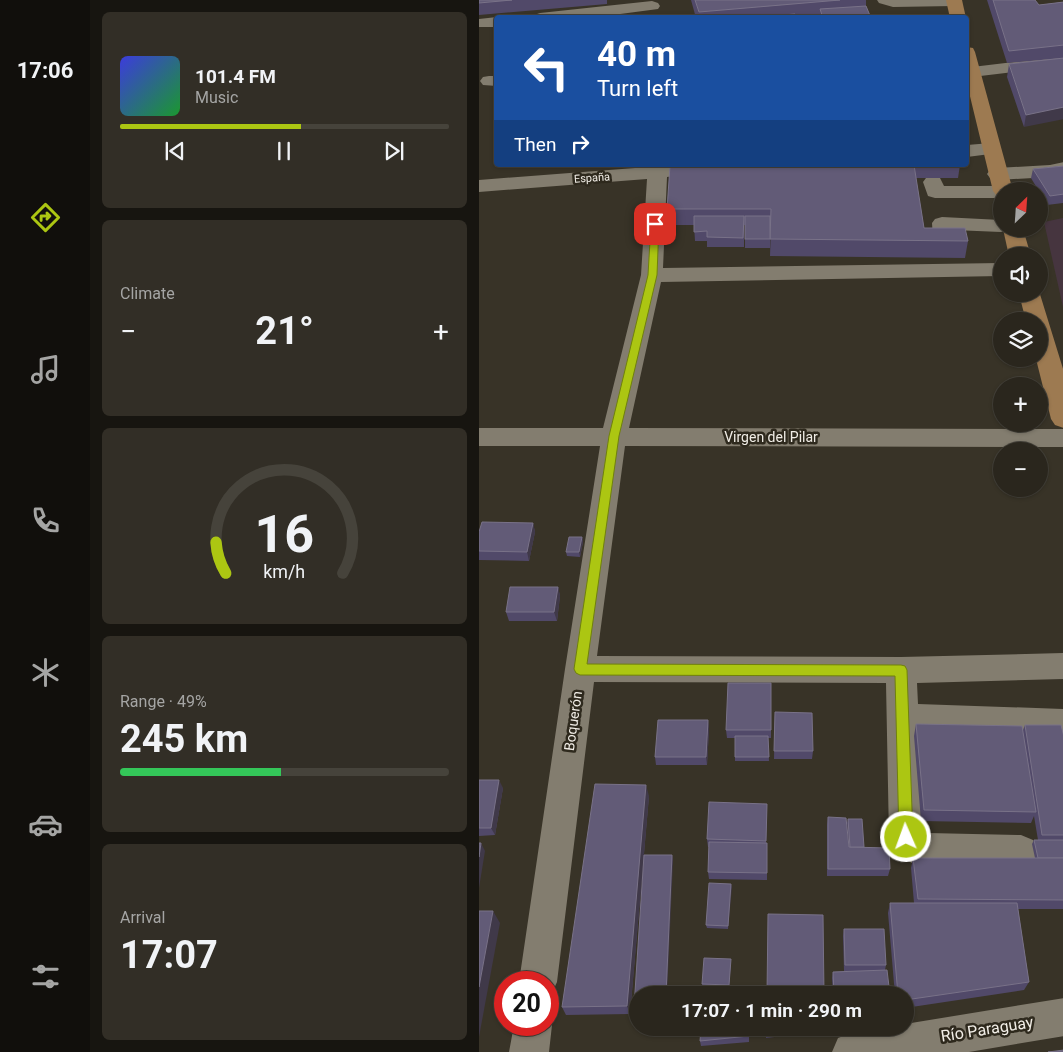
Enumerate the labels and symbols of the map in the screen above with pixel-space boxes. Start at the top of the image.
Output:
street label: España [574,170,610,186]
north arrow [993,182,1048,238]
pin [634,203,676,245]
street label: Virgen del Pilar [724,429,818,445]
street label: Boquerón [561,690,585,752]
position arrow [879,810,931,862]
speed limit sign: 20 [494,971,559,1036]
street label: Río Paraguay [939,1012,1035,1046]

